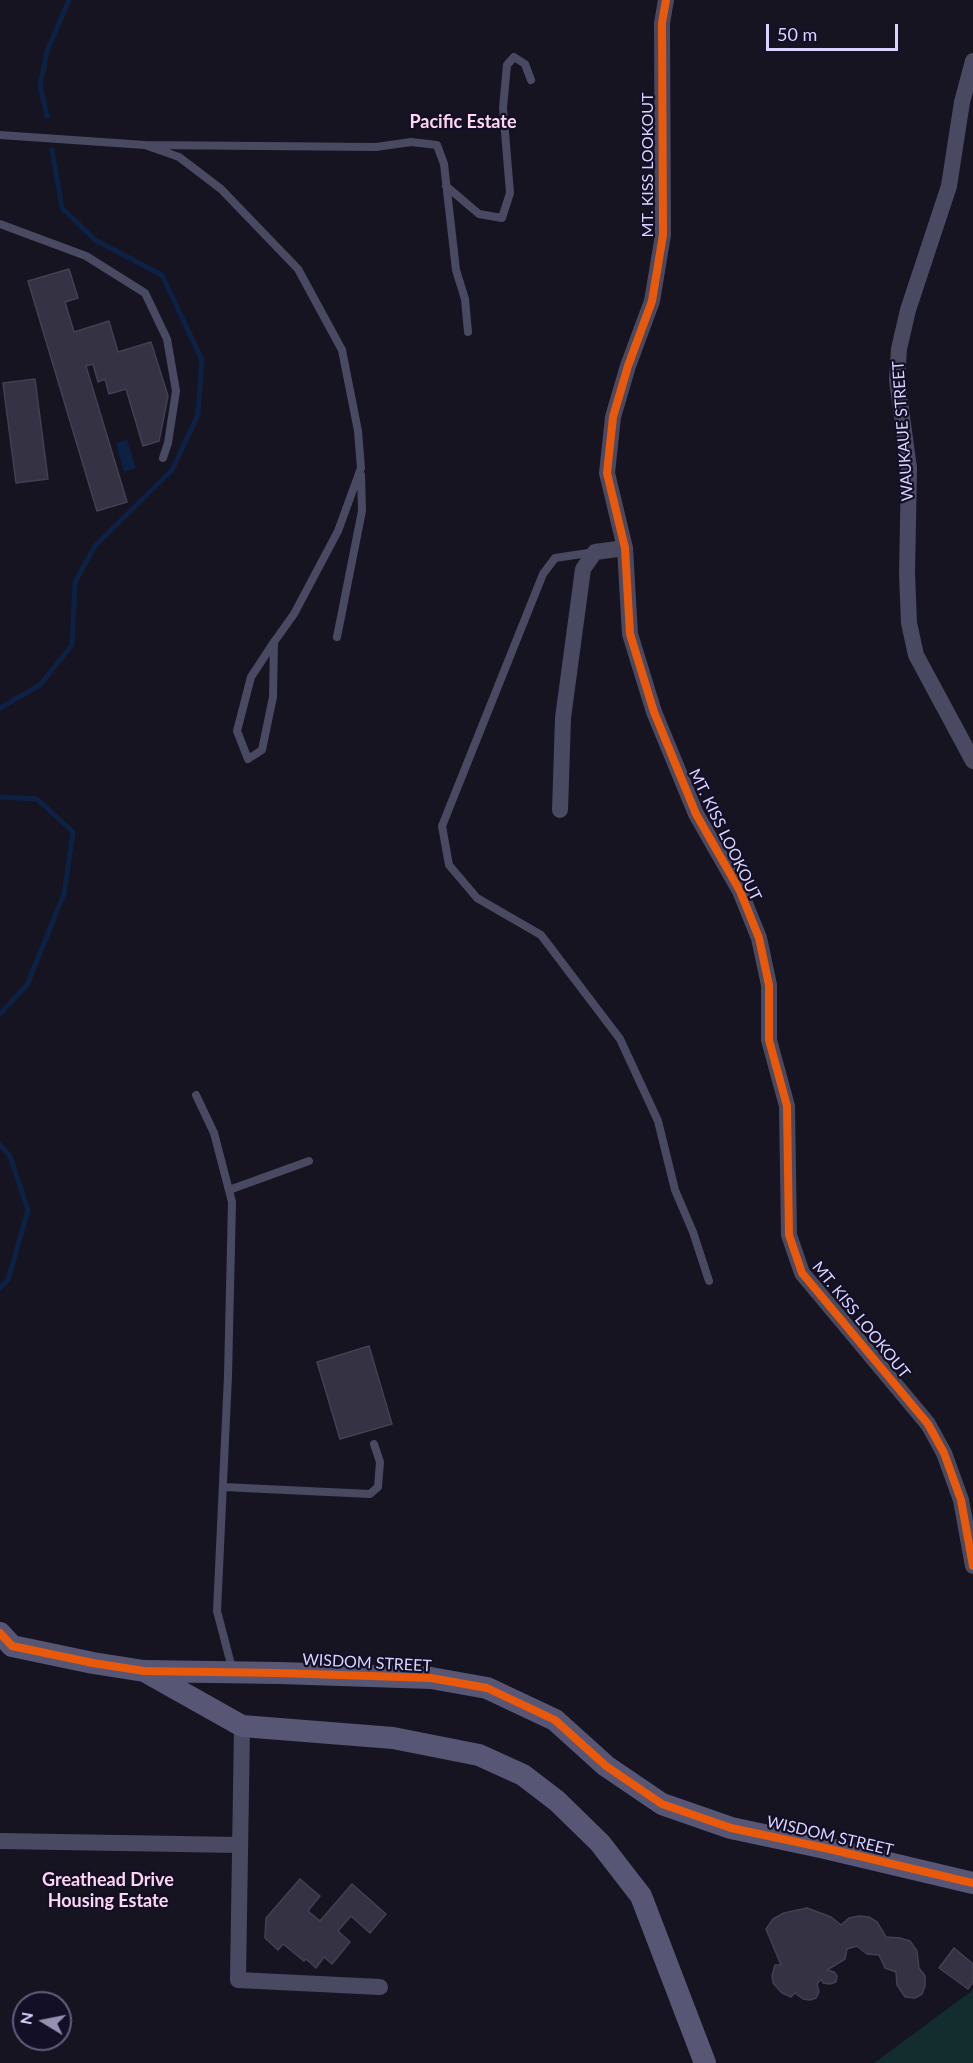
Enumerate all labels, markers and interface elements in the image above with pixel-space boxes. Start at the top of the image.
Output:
scale bar [769,12,901,50]
text: 50 m [777,23,817,45]
street label: MT. KISS LOOKOUT [638,93,658,237]
district label: Pacific Estate [409,111,517,133]
street label: WAUKAUE STREET [889,360,917,502]
street label: MT. KISS LOOKOUT [685,766,765,904]
street label: MT. KISS LOOKOUT [808,1258,914,1382]
street label: WISDOM STREET [302,1650,432,1676]
street label: WISDOM STREET [765,1812,895,1860]
district label: Greathead Drive Housing Estate [42,1869,174,1912]
north arrow [12,1991,72,2051]
text: N [15,2010,36,2026]

